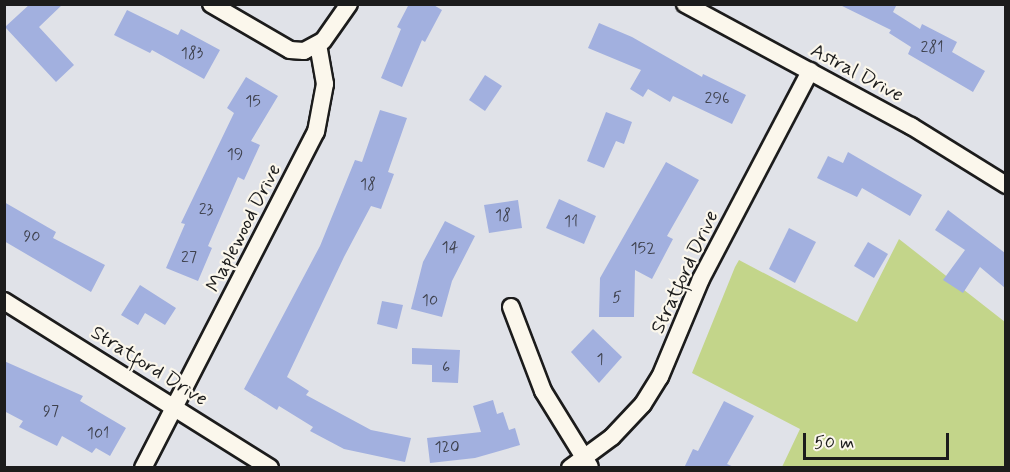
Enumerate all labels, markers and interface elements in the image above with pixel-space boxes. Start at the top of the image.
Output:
house number: 281 [921,38,943,58]
street label: Astral Drive [807,39,907,107]
house number: 183 [181,44,203,64]
house number: 296 [705,89,729,109]
house number: 15 [245,92,261,112]
house number: 19 [227,145,243,165]
street label: Maplewood Drive [202,161,286,295]
house number: 18 [360,175,376,195]
house number: 23 [199,200,213,220]
house number: 18 [495,206,511,226]
street label: Stratford Drive [646,207,724,337]
house number: 11 [564,212,578,232]
house number: 90 [23,227,41,247]
house number: 14 [442,238,458,258]
house number: 152 [630,239,656,259]
house number: 27 [181,248,197,268]
house number: 5 [612,288,622,308]
house number: 10 [422,291,438,311]
street label: Stratford Drive [87,321,211,411]
house number: 1 [596,350,604,370]
house number: 6 [442,358,450,378]
house number: 97 [43,402,59,422]
scale bar [806,421,952,459]
house number: 101 [87,424,109,444]
text: 50 m [814,431,854,455]
house number: 120 [434,438,460,458]

